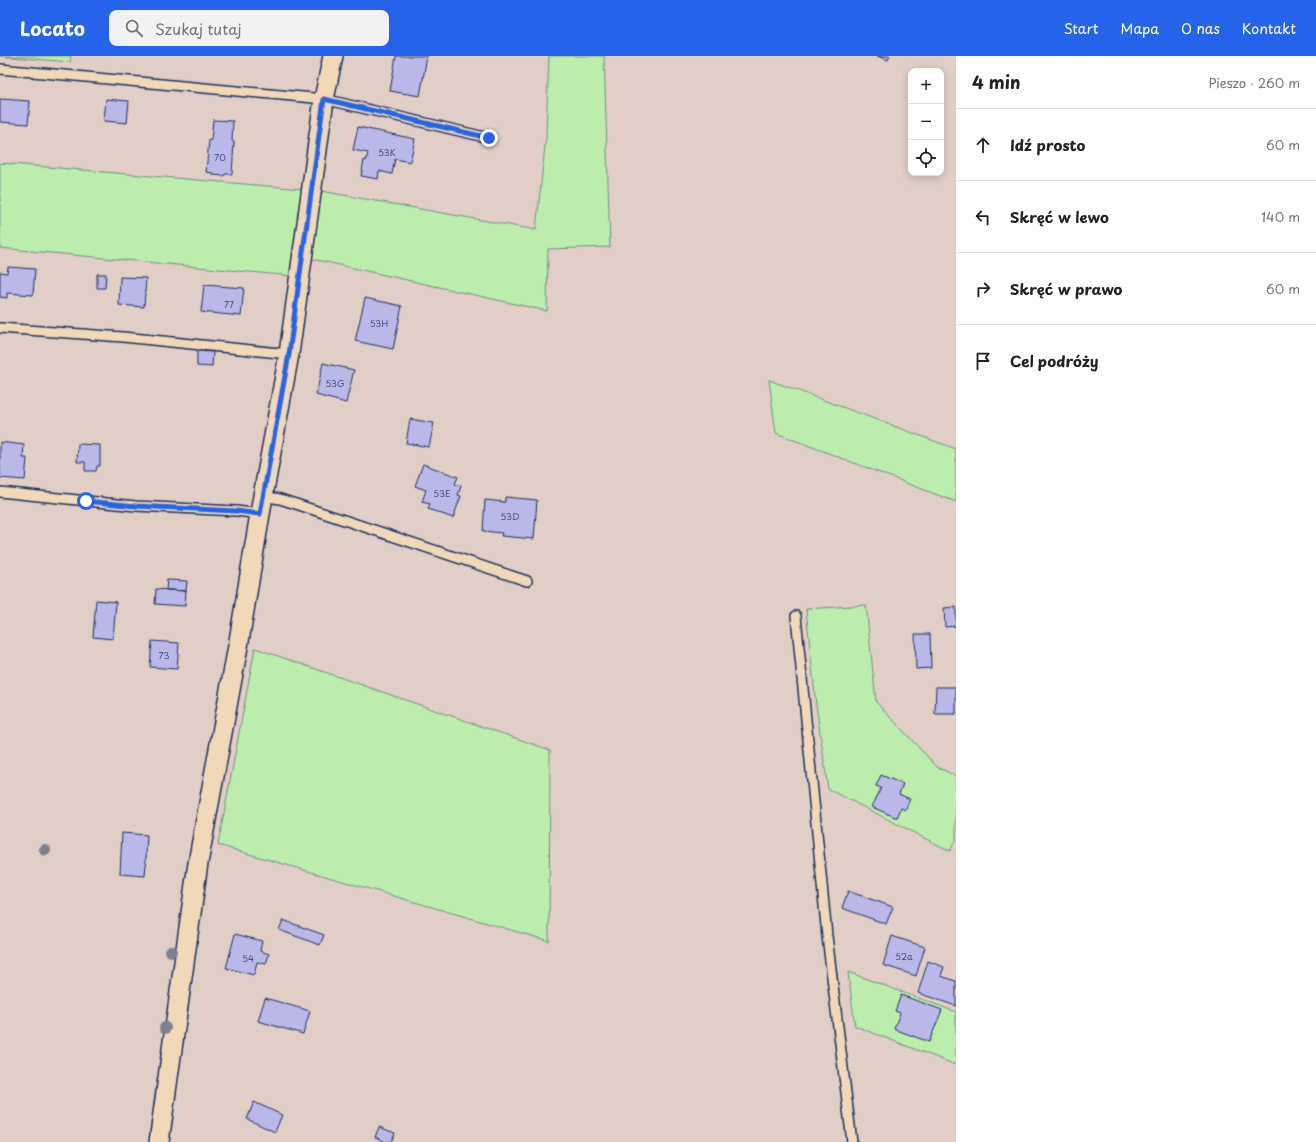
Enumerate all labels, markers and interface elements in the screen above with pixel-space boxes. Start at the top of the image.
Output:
search box [109,10,389,46]
text: Locato [20,14,85,42]
icon: search [123,17,145,39]
text: Szukaj tutaj [155,17,242,40]
text: Start [1064,18,1099,39]
text: Mapa [1121,18,1159,39]
text: O nas [1181,18,1220,39]
text: Kontakt [1242,18,1296,39]
map controls [908,68,944,176]
button: + [908,68,944,104]
text: 4 min [972,69,1020,95]
text: Pieszo · 260 m [1208,73,1300,92]
button: − [908,104,944,140]
route end [480,129,498,147]
text: Idź prosto [1010,133,1085,156]
icon: ahead [972,134,994,156]
text: 60 m [1266,135,1300,154]
button: locate [908,140,944,176]
house number: 53K [378,145,396,159]
house number: 70 [214,150,226,164]
text: Skręć w lewo [1010,205,1109,228]
icon: left [972,206,994,228]
text: 140 m [1261,207,1300,226]
text: Skręć w prawo [1010,277,1123,300]
icon: right [972,278,994,300]
text: 60 m [1266,279,1300,298]
house number: 77 [224,297,234,311]
house number: 53H [370,316,388,330]
text: Cel podróży [1010,349,1098,372]
icon: arrive [972,350,994,372]
house number: 53G [325,376,345,390]
house number: 53E [433,486,451,500]
route start [77,492,95,510]
house number: 53D [500,509,520,523]
house number: 73 [159,648,169,662]
house number: 52a [895,949,913,963]
house number: 54 [242,951,254,965]

